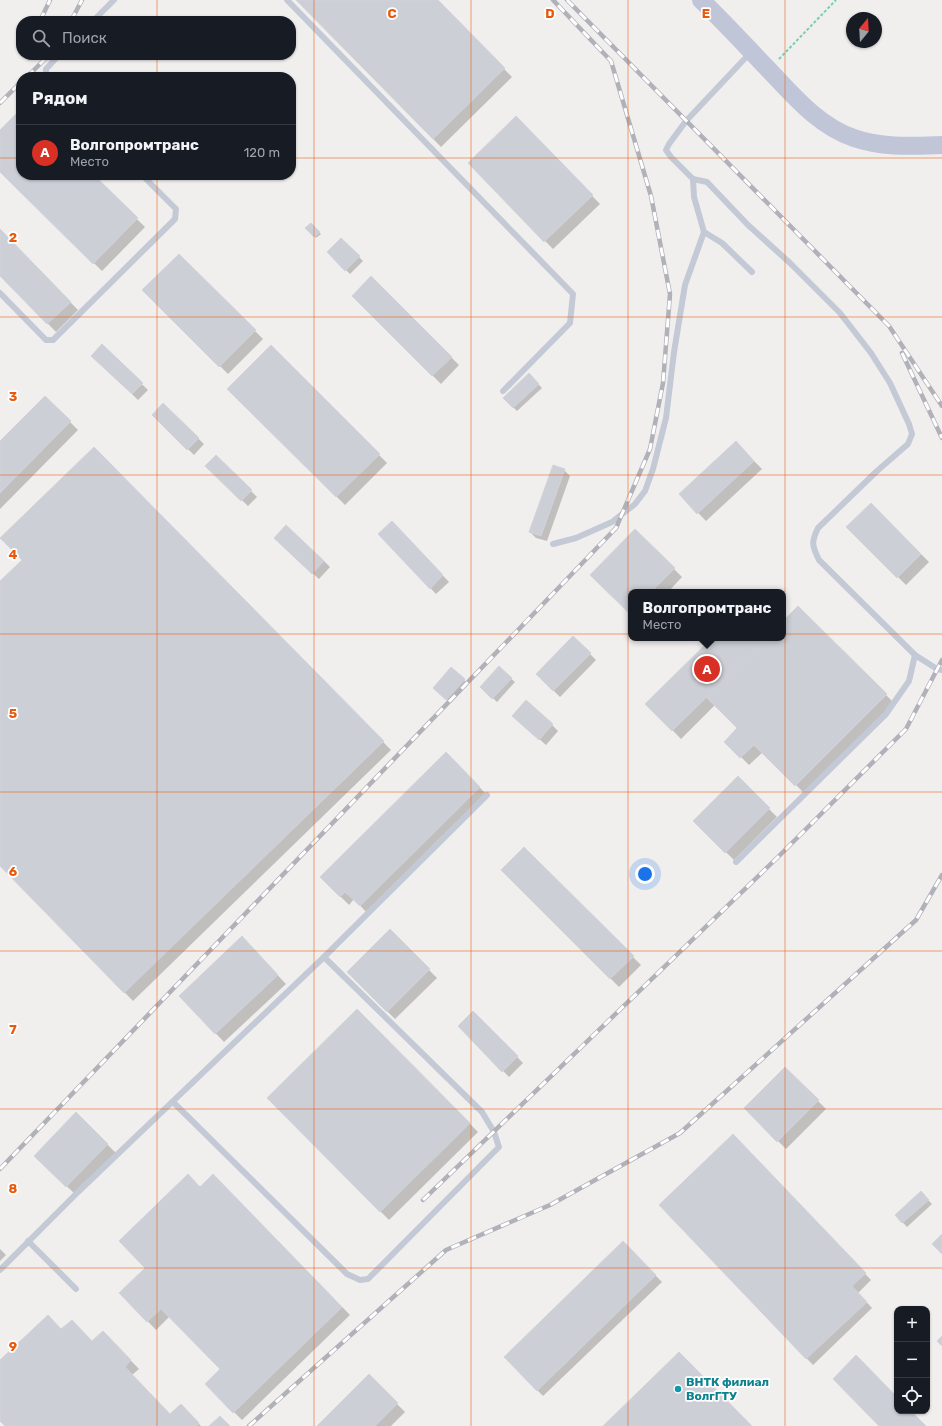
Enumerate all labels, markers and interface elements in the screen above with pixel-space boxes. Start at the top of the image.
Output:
text: C [387,6,397,21]
text: D [545,6,555,21]
text: E [702,6,710,21]
north arrow [846,12,882,48]
search box [16,16,296,60]
icon: search [30,27,52,49]
text: Поиск [62,29,107,47]
text: Рядом [32,88,88,108]
text: Волгопромтранс [70,136,199,154]
text: A [40,145,50,160]
text: 120 m [244,145,280,160]
text: Место [70,154,109,169]
text: 2 [9,230,17,245]
text: 3 [9,389,18,404]
text: 4 [9,547,18,562]
popup [628,589,786,641]
text: Волгопромтранс [643,599,771,617]
text: Место [643,617,682,632]
pin: A [694,654,720,684]
text: 5 [9,706,17,721]
text: 6 [9,864,18,879]
your location [635,864,655,884]
text: 7 [9,1022,17,1037]
text: 8 [9,1181,18,1196]
map controls [894,1306,930,1414]
button: + [894,1306,930,1342]
text: 9 [9,1339,17,1354]
button: − [894,1342,930,1378]
place label: ВНТК филиал ВолгГТУ [686,1375,769,1403]
button: locate [894,1378,930,1414]
marker: ВНТК филиал ВолгГТУ [673,1384,683,1394]

